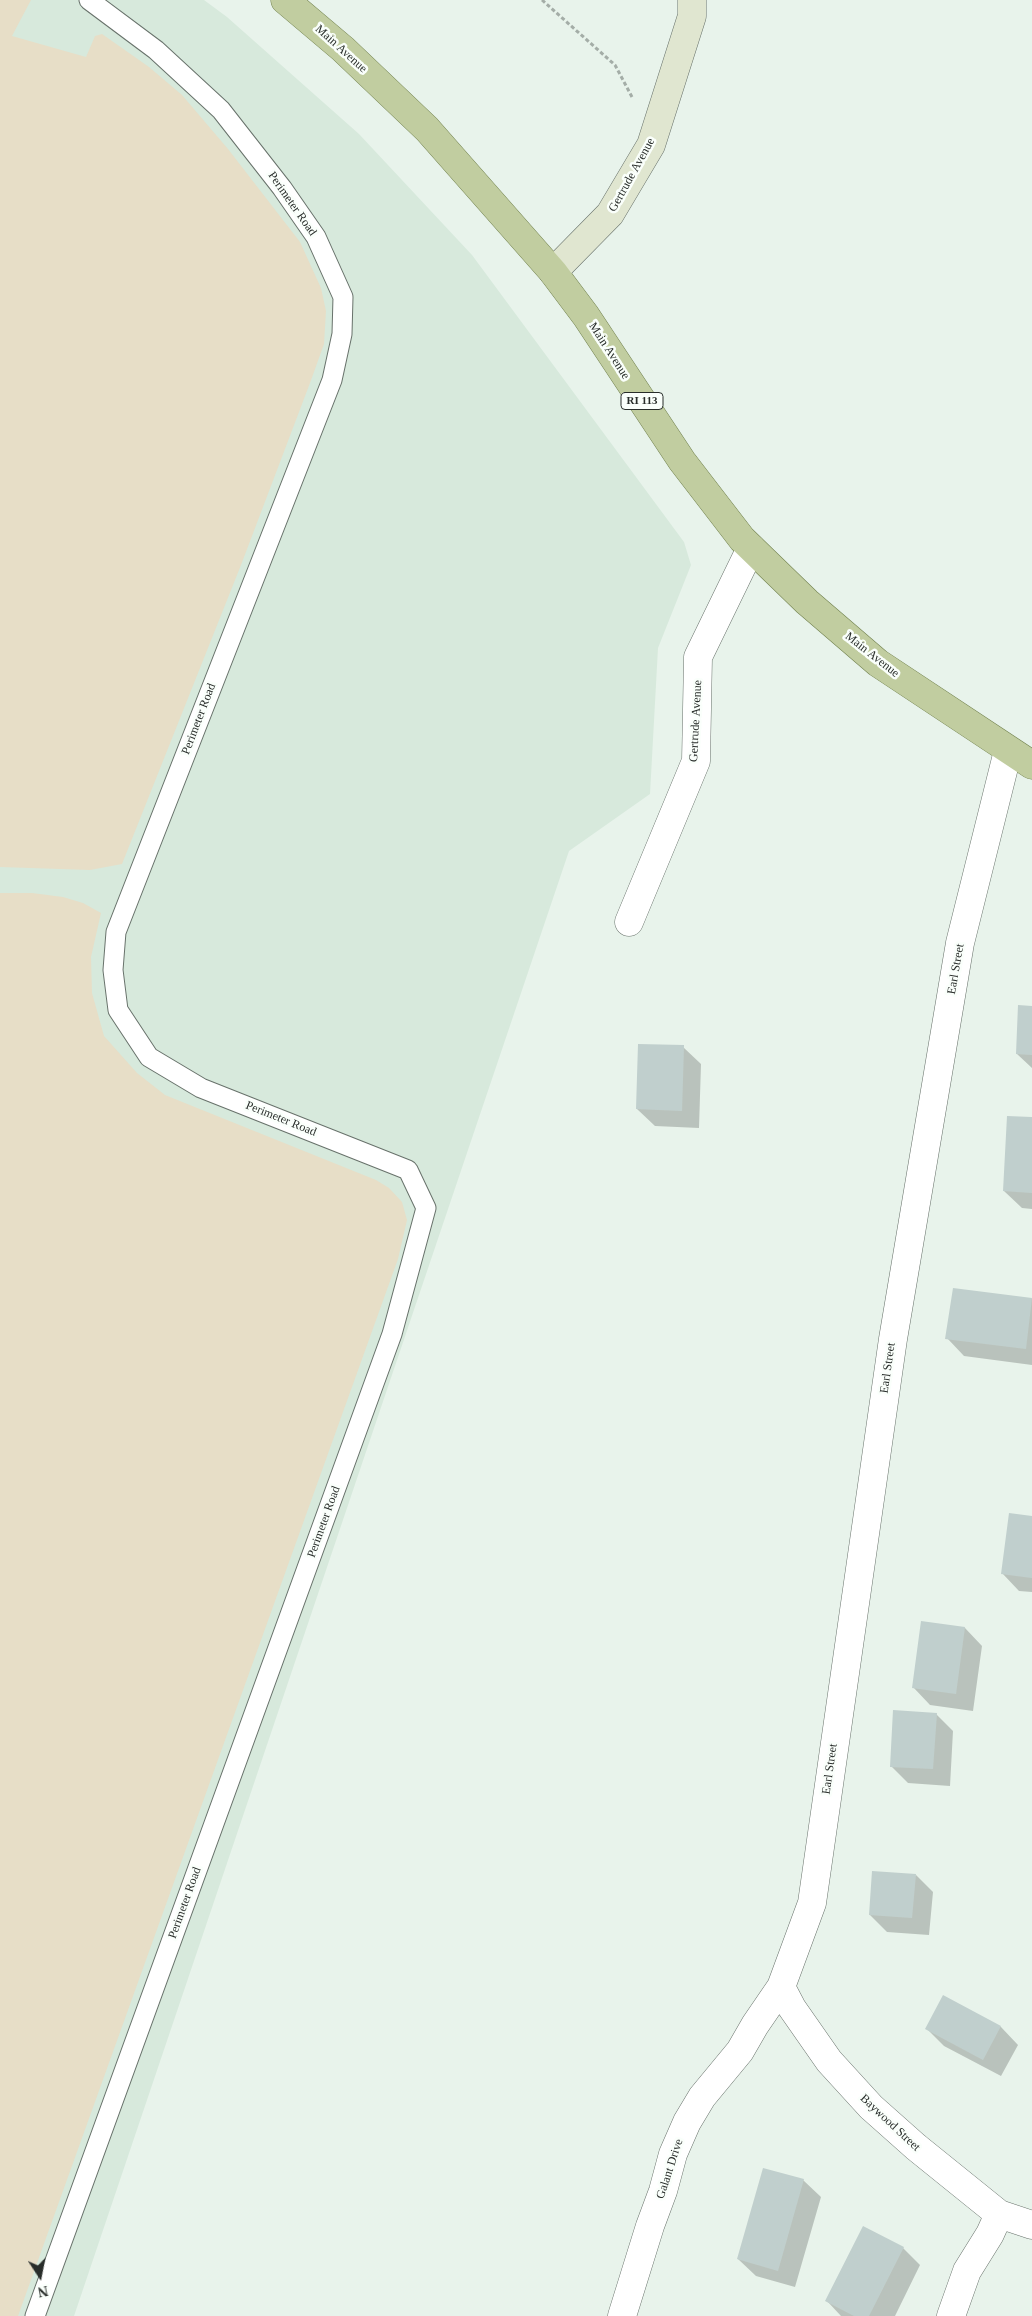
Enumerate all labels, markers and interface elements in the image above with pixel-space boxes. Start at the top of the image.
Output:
street label: Main Avenue [312,22,370,76]
street label: Gertrude Avenue [606,136,658,214]
street label: Perimeter Road [265,169,319,239]
street label: Main Avenue [585,320,633,382]
road number: RI 113 [621,392,663,410]
street label: Main Avenue [842,629,902,681]
street label: Gertrude Avenue [687,680,705,762]
street label: Perimeter Road [179,681,219,757]
street label: Earl Street [944,943,968,995]
street label: Perimeter Road [244,1098,318,1140]
street label: Earl Street [877,1342,899,1394]
street label: Perimeter Road [304,1484,344,1560]
street label: Earl Street [819,1743,841,1795]
street label: Perimeter Road [165,1865,205,1941]
street label: Baywood Street [857,2091,923,2155]
street label: Galant Drive [654,2137,686,2201]
north arrow [15,2251,65,2301]
text: N [37,2283,49,2300]

